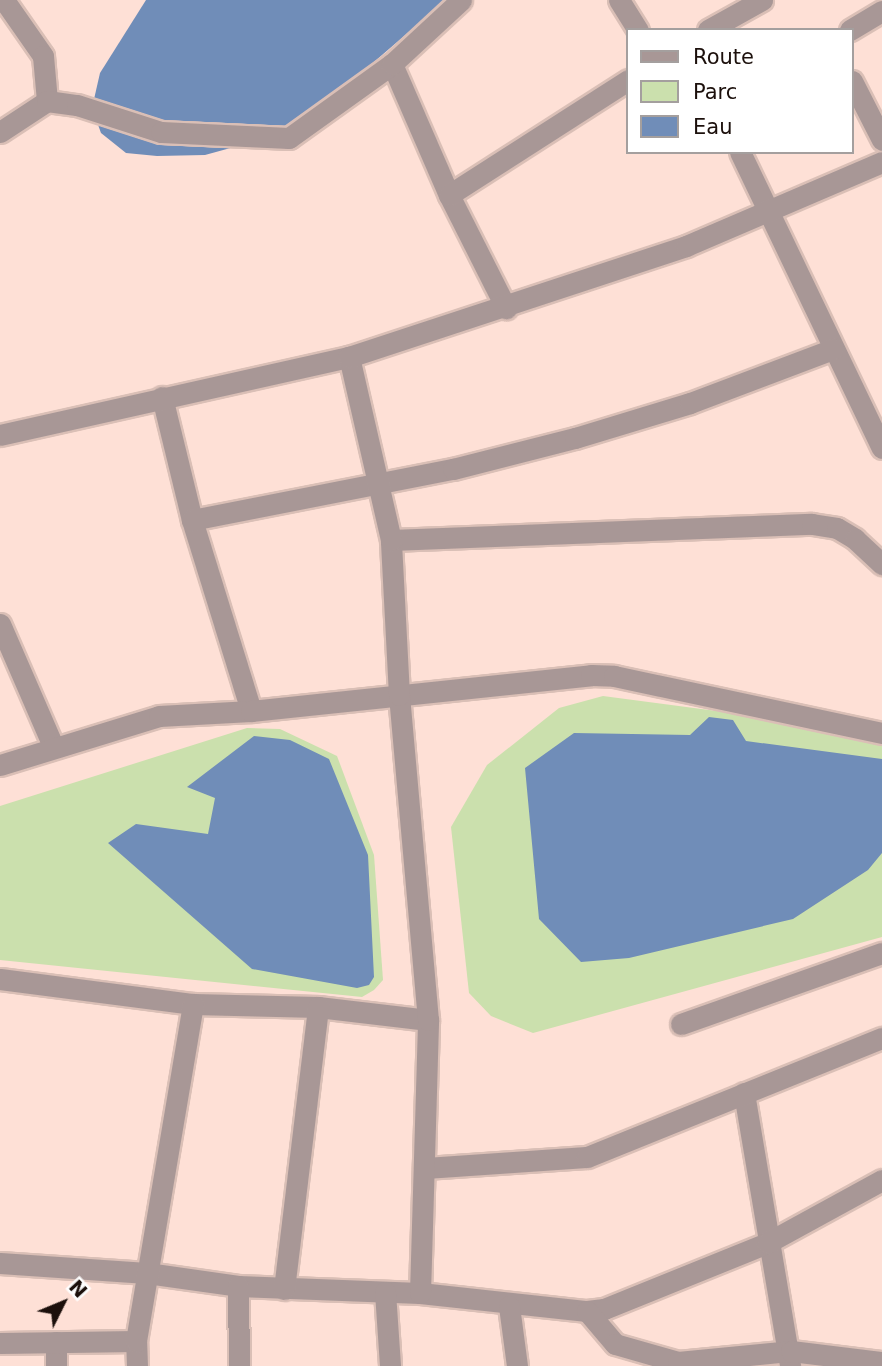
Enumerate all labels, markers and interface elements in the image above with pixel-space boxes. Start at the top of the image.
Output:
legend [626,28,854,154]
text: Route [693,45,754,69]
text: Parc [693,80,737,104]
text: Eau [693,115,732,139]
north arrow [28,1268,98,1338]
text: N [65,1275,92,1302]

